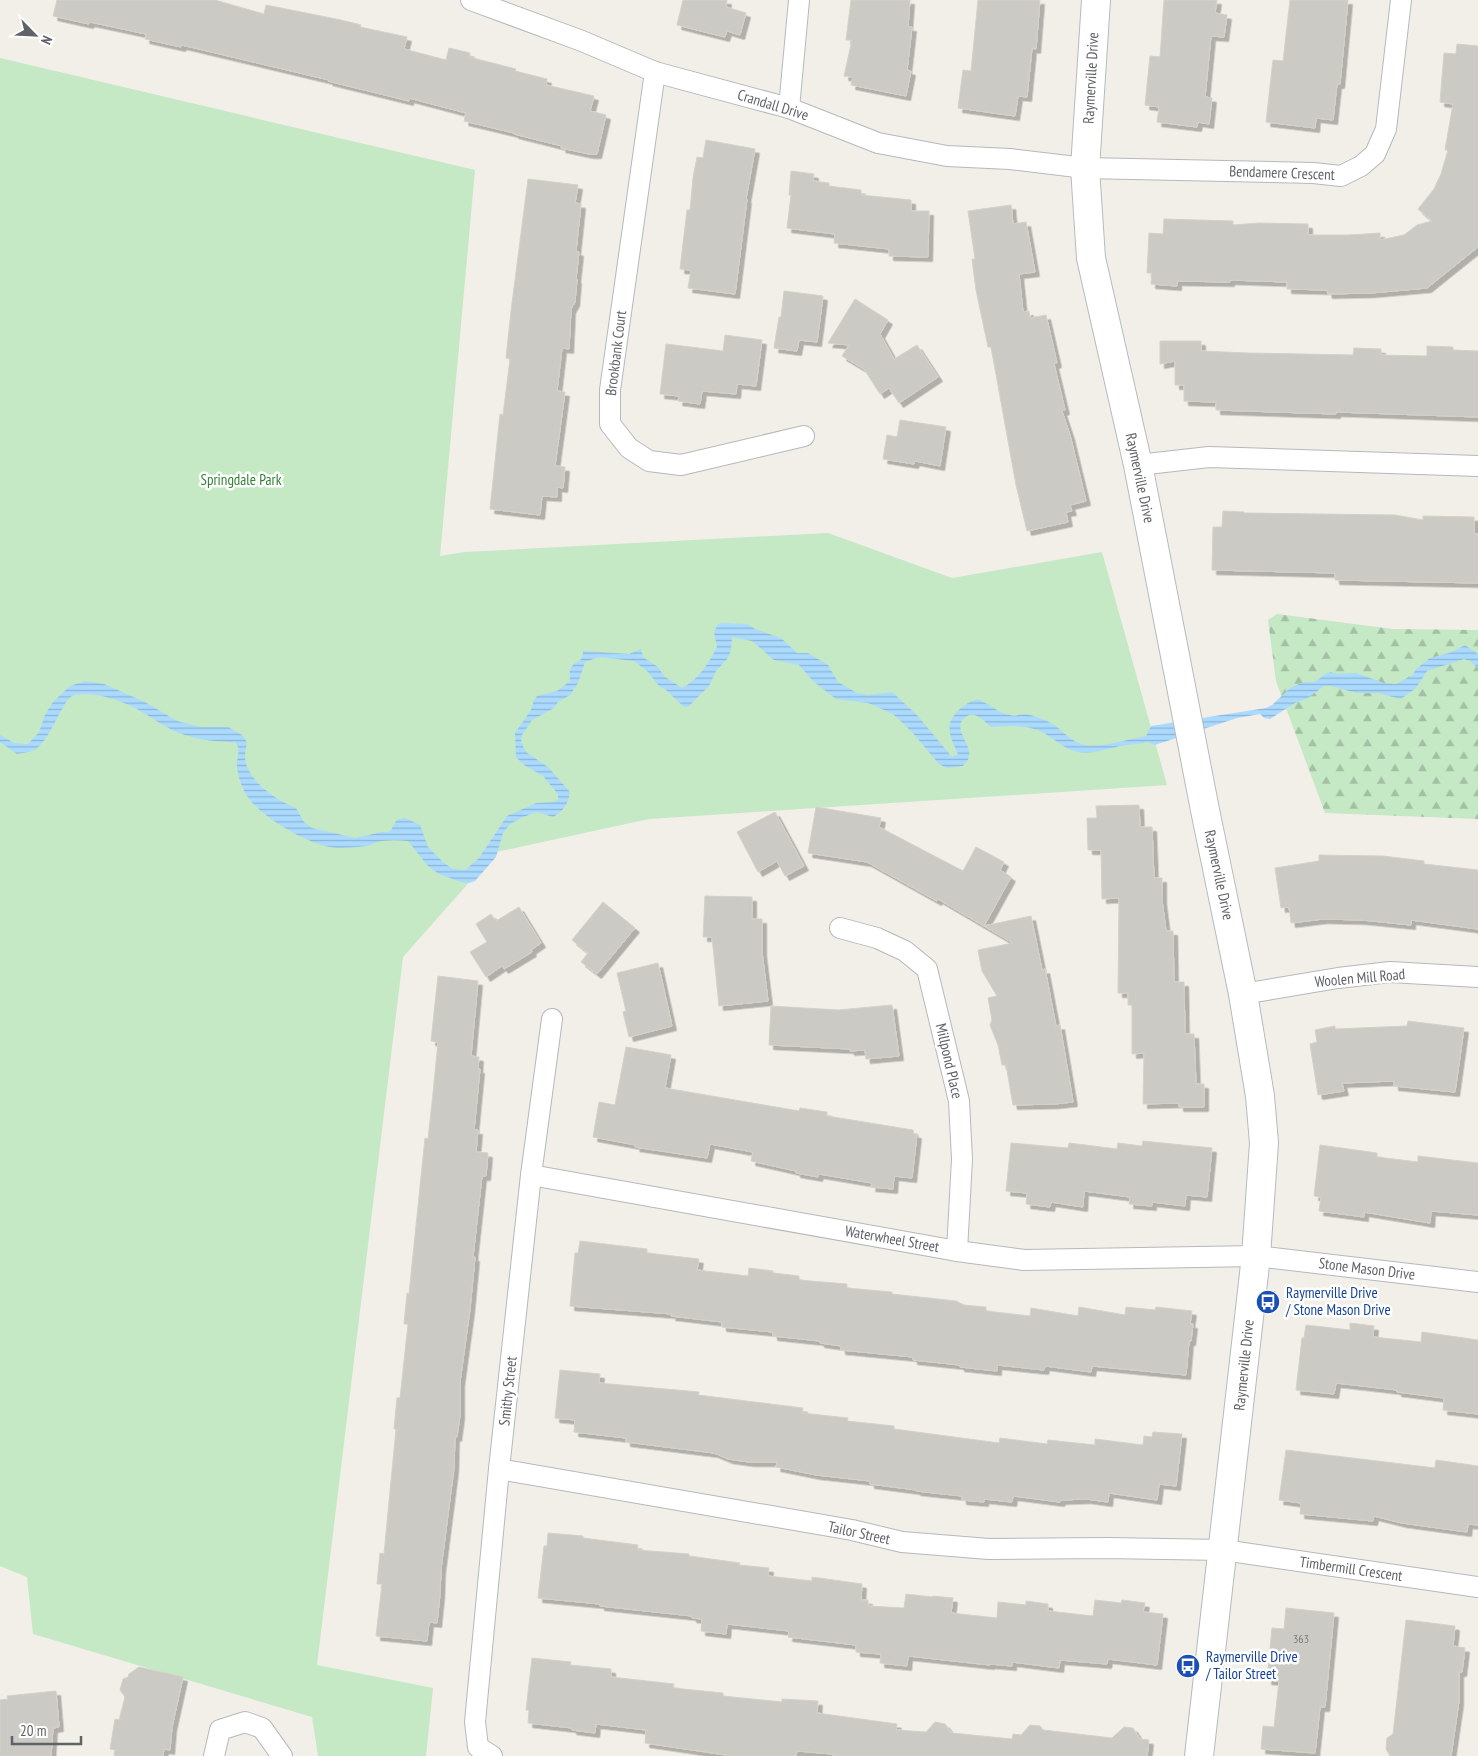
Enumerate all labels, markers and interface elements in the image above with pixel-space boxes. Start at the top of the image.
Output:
north arrow [10,10,60,60]
street label: Raymerville Drive [1079,32,1102,124]
text: N [37,33,57,47]
street label: Crandall Drive [735,85,811,124]
street label: Bendamere Crescent [1229,161,1335,184]
street label: Brookbank Court [601,309,630,397]
street label: Raymerville Drive [1122,431,1159,525]
park label: Springdale Park [200,470,282,489]
street label: Raymerville Drive [1201,828,1238,922]
street label: Woolen Mill Road [1314,964,1406,991]
street label: Millpond Place [932,1021,967,1100]
street label: Waterwheel Street [843,1221,941,1256]
street label: Stone Mason Drive [1318,1253,1416,1284]
place label: Raymerville Drive / Stone Mason Drive [1285,1283,1391,1319]
bus stop icon: Raymerville Drive / Stone Mason Drive [1255,1289,1281,1315]
street label: Raymerville Drive [1229,1318,1258,1411]
street label: Smithy Street [494,1355,521,1427]
street label: Tailor Street [826,1517,892,1548]
street label: Timbermill Crescent [1298,1552,1404,1585]
house number: 363 [1293,1631,1309,1646]
place label: Raymerville Drive / Tailor Street [1205,1647,1298,1683]
bus stop icon: Raymerville Drive / Tailor Street [1175,1653,1201,1679]
scale bar [12,1714,81,1746]
text: 20 m [20,1721,46,1740]

